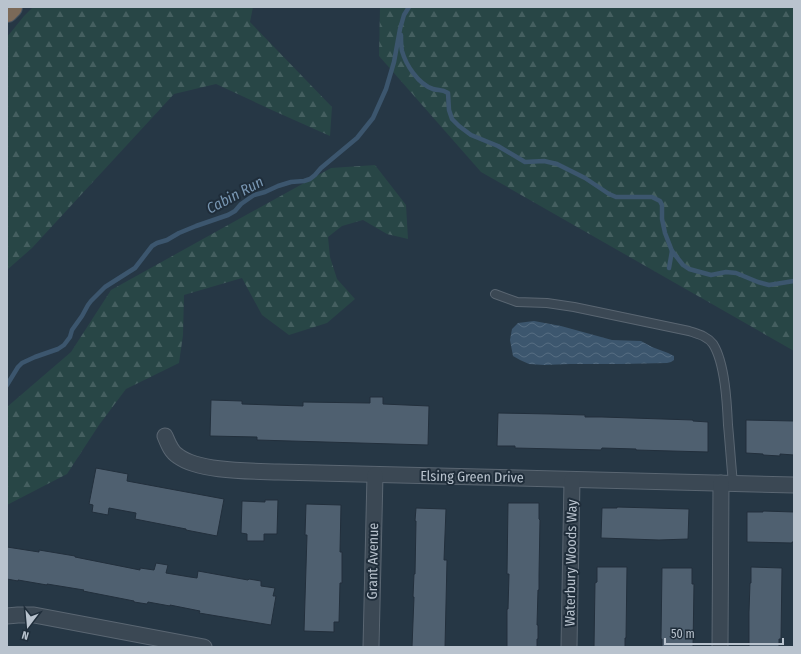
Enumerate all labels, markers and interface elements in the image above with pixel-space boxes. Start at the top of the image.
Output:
water label: Cabin Run [203,173,267,217]
street label: Elsing Green Drive [420,468,524,486]
street label: Waterbury Woods Way [561,499,581,627]
street label: Grant Avenue [364,522,382,599]
north arrow [8,606,48,646]
scale bar [665,620,783,646]
text: 50 m [671,627,695,641]
text: N [20,628,30,642]

